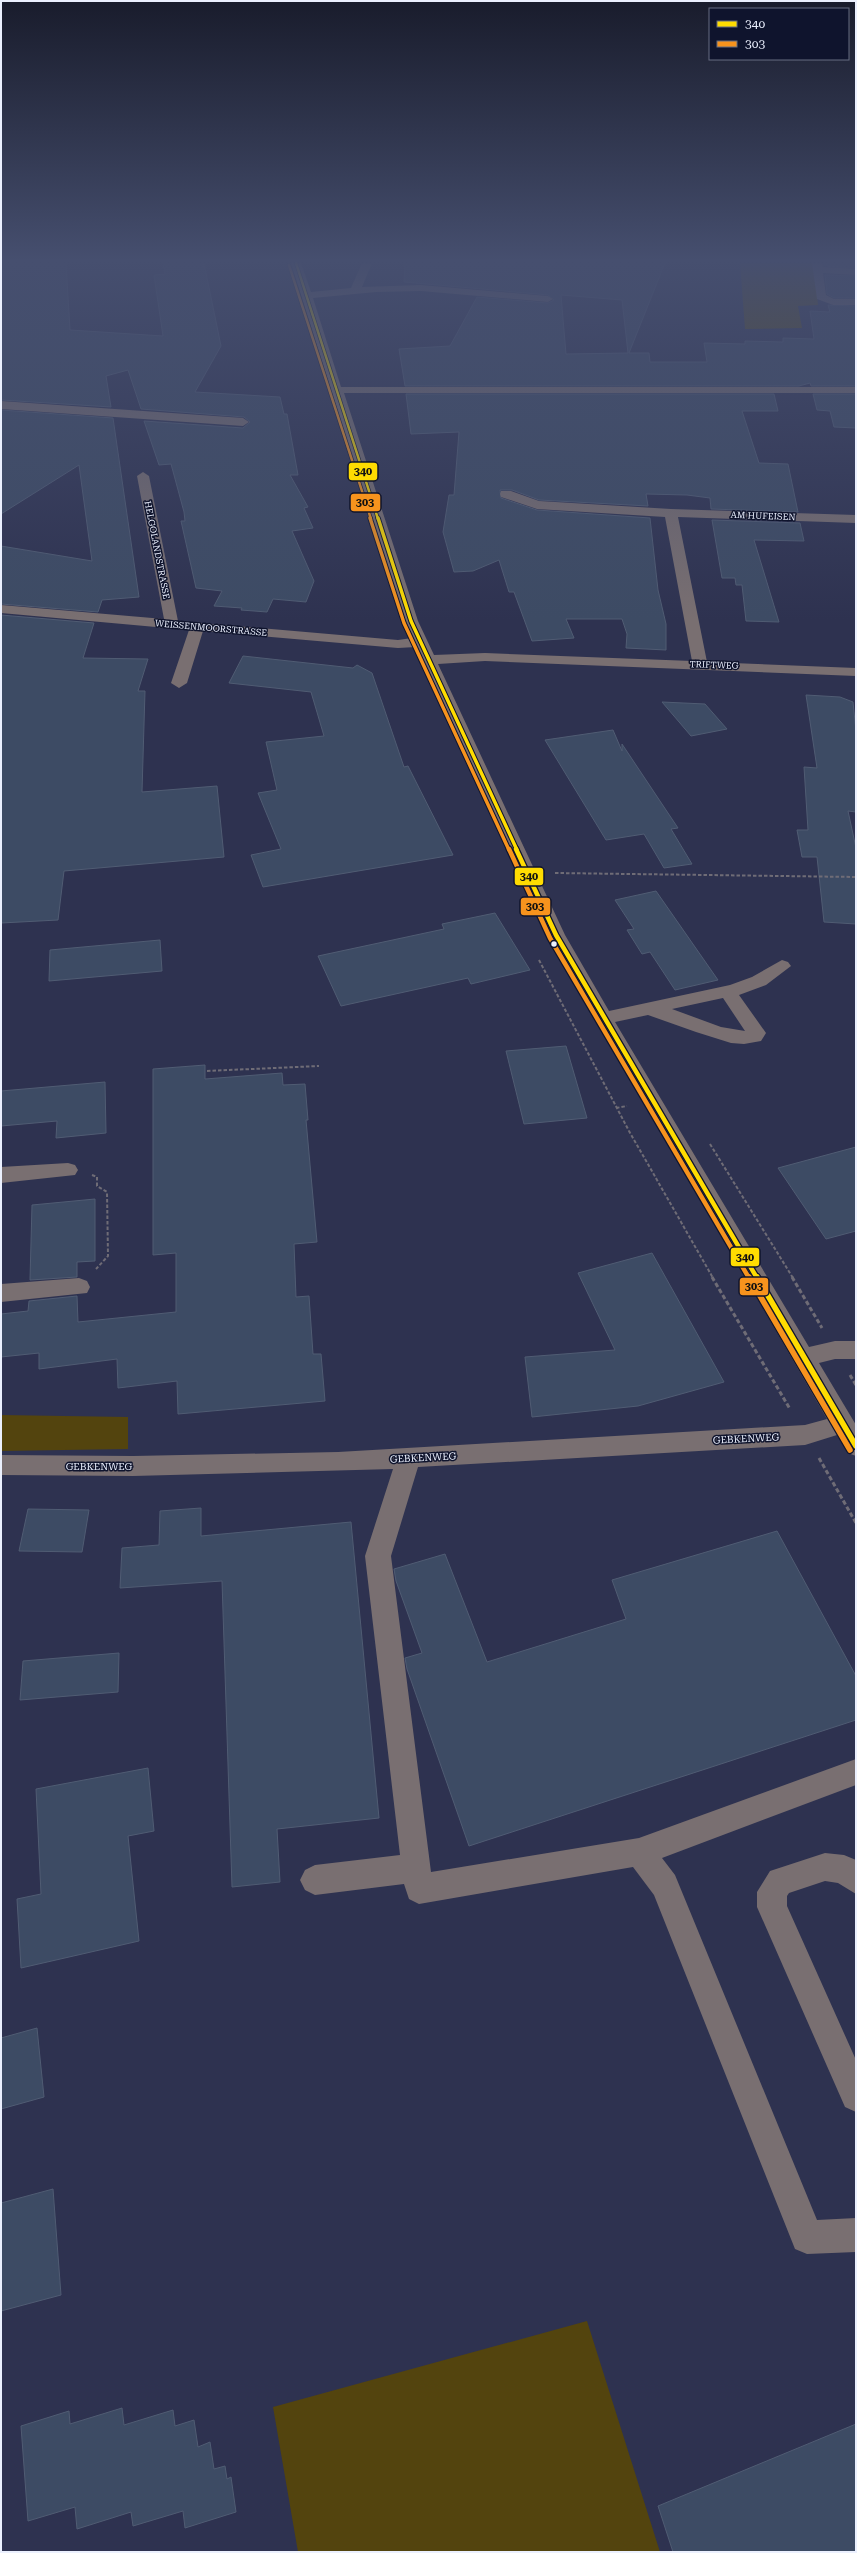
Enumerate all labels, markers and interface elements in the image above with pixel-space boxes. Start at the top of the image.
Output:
legend [709,8,849,60]
text: 340 [745,17,765,31]
text: 303 [745,37,765,51]
line badge: 340 [348,462,378,481]
text: 340 [354,465,372,478]
line badge: 303 [350,493,381,512]
text: 303 [356,496,374,509]
street label: HELGOLANDSTRASSE [143,500,172,600]
street label: AM HUFEISEN [730,510,796,522]
street label: WEISSENMOORSTRASSE [154,618,268,638]
street label: TRIFTWEG [689,659,739,671]
line badge: 340 [514,867,544,886]
text: 340 [520,870,538,883]
line badge: 303 [520,897,551,916]
text: 303 [526,900,544,913]
unlabelled marker [549,939,559,949]
line badge: 340 [730,1247,760,1267]
text: 340 [736,1251,754,1264]
line badge: 303 [739,1277,769,1296]
text: 303 [745,1280,763,1293]
street label: GEBKENWEG [712,1431,780,1446]
street label: GEBKENWEG [389,1450,457,1465]
street label: GEBKENWEG [66,1461,133,1472]

